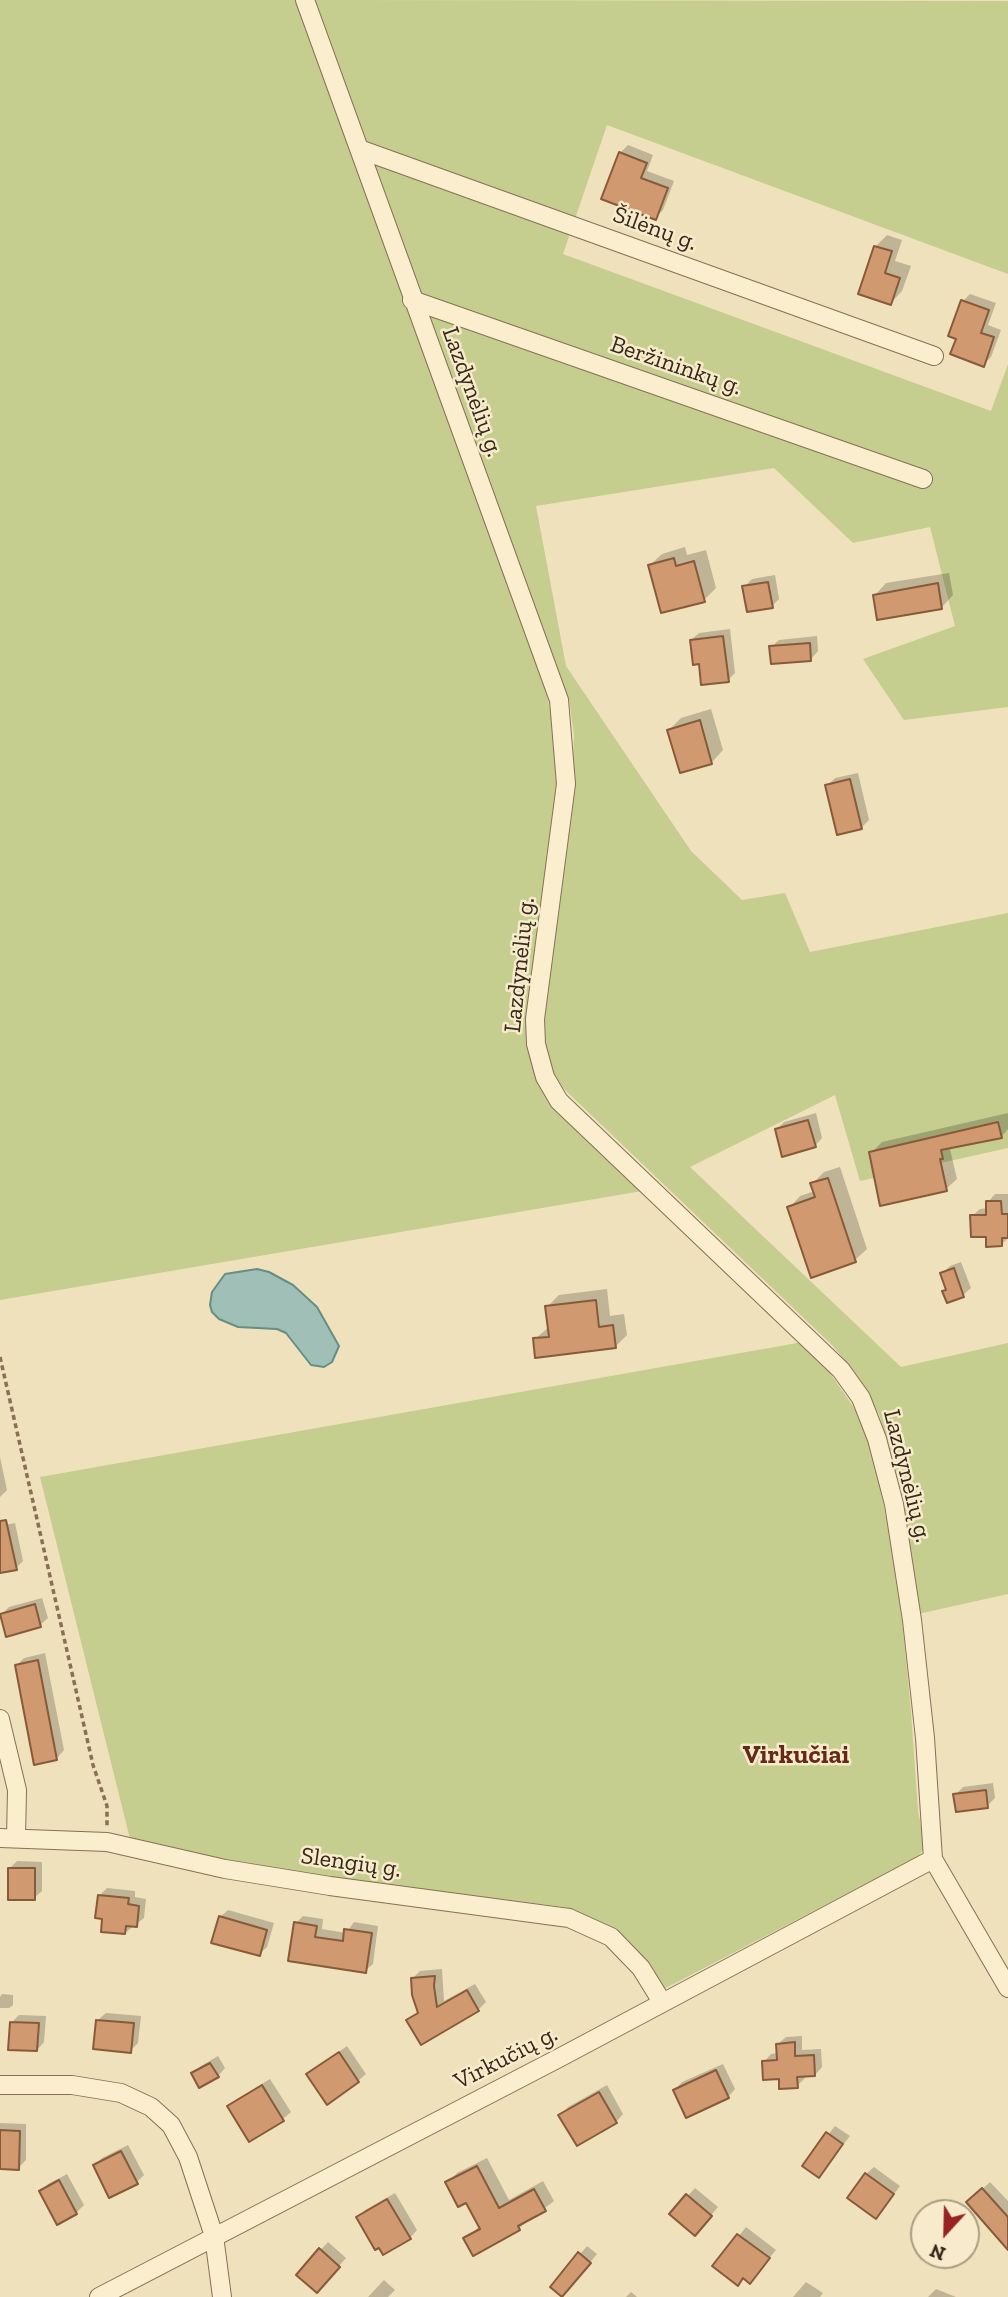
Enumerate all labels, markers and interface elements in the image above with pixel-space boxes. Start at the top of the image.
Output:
street label: Šilėnų g. [609,200,701,258]
street label: Lazdynėlių g. [435,323,509,461]
street label: Beržininkų g. [606,330,746,402]
street label: Lazdynėlių g. [499,896,541,1034]
street label: Lazdynėlių g. [877,1407,937,1545]
district label: Virkučiai [743,1740,849,1772]
street label: Slengių g. [299,1842,403,1884]
street label: Virkučių g. [449,2020,563,2096]
north arrow [910,2199,980,2269]
text: N [927,2239,949,2265]

